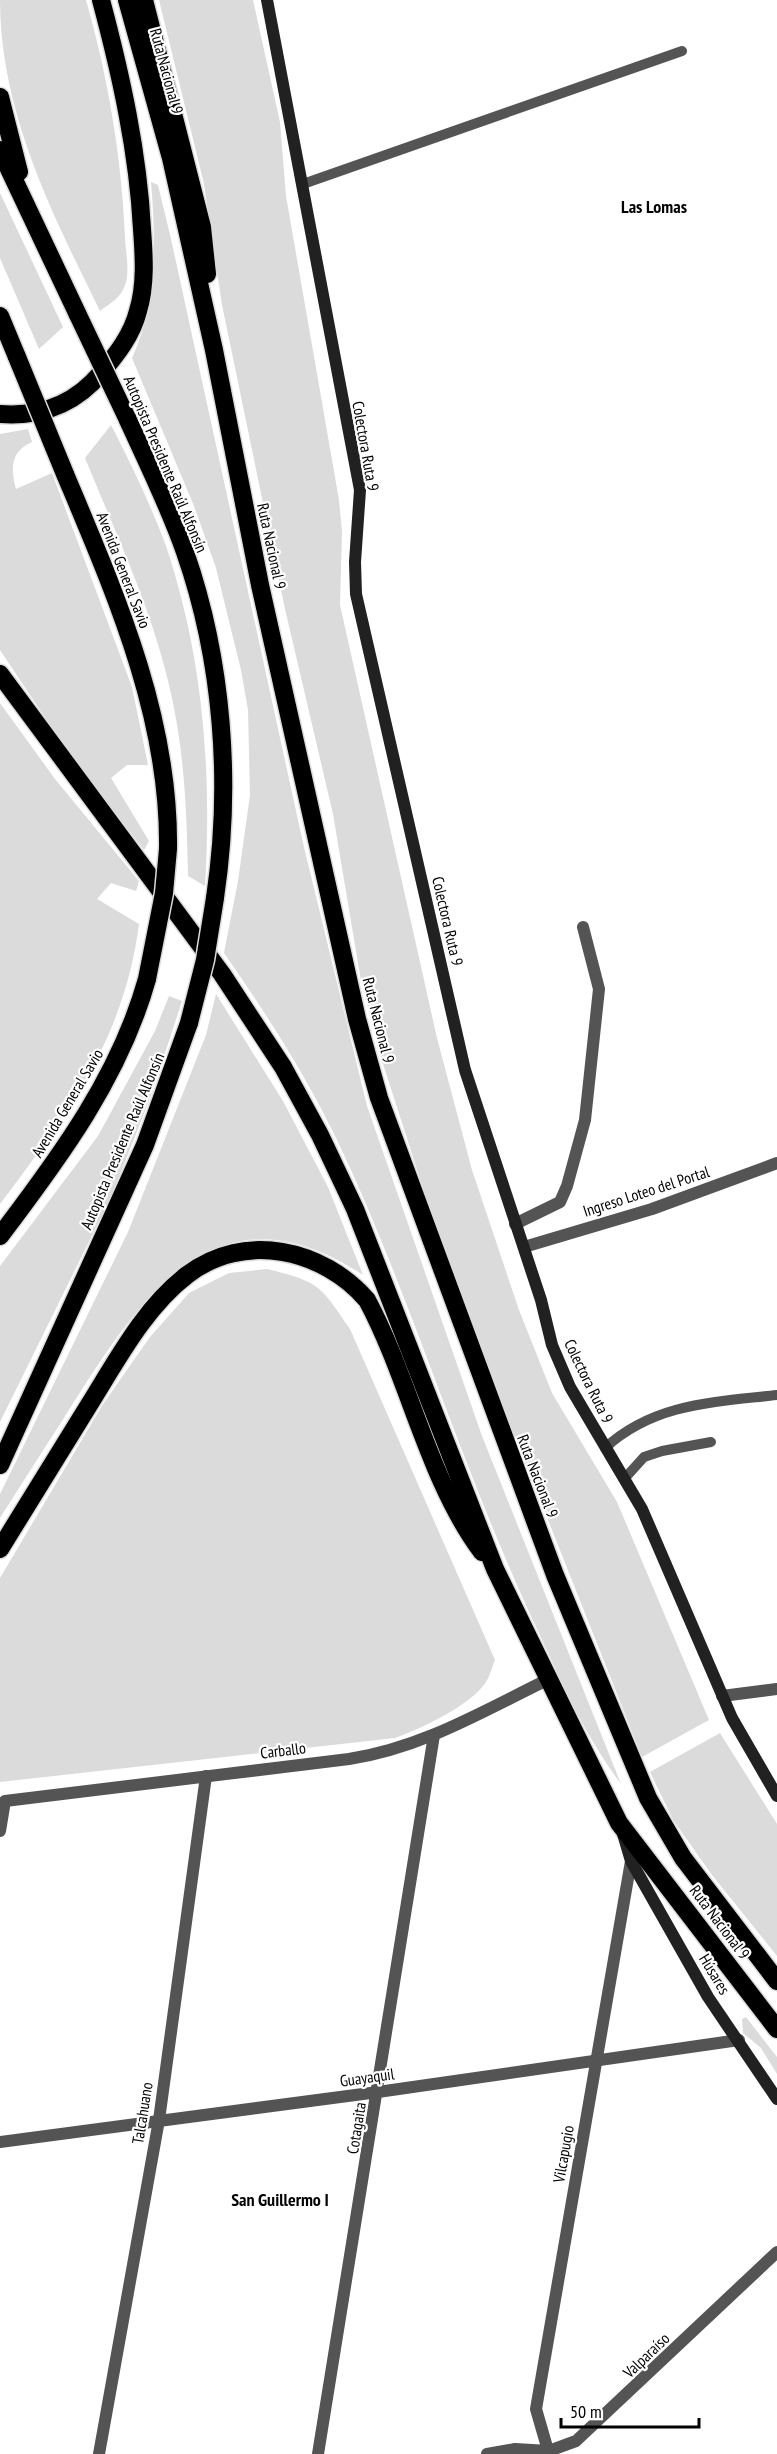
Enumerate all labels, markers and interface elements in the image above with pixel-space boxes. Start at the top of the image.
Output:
street label: Ruta Nacional 9 [146,26,188,116]
district label: Las Lomas [621,195,687,218]
street label: Autopista Presidente Raúl Alfonsín [120,373,212,555]
street label: Colectora Ruta 9 [348,399,384,493]
street label: Ruta Nacional 9 [253,501,291,591]
street label: Avenida General Savio [93,509,155,631]
street label: Colectora Ruta 9 [428,874,468,968]
street label: Ruta Nacional 9 [359,975,399,1065]
street label: Avenida General Savio [27,1045,107,1161]
street label: Autopista Presidente Raúl Alfonsín [76,1050,168,1232]
street label: Ingreso Loteo del Portal [580,1161,712,1221]
street label: Colectora Ruta 9 [560,1336,618,1426]
street label: Ruta Nacional 9 [513,1431,563,1521]
street label: Carballo [259,1737,307,1763]
street label: Ruta Nacional 9 [686,1881,754,1963]
street label: Húsares [695,1950,735,1998]
street label: Guayaquil [339,2063,396,2091]
street label: Talcahuano [127,2081,157,2145]
street label: Cotagaita [342,2101,370,2155]
street label: Vilcapugio [548,2124,578,2185]
district label: San Guillermo I [231,2188,329,2211]
street label: Valparaíso [618,2328,673,2383]
scale bar [561,2391,699,2429]
text: 50 m [570,2400,602,2423]

